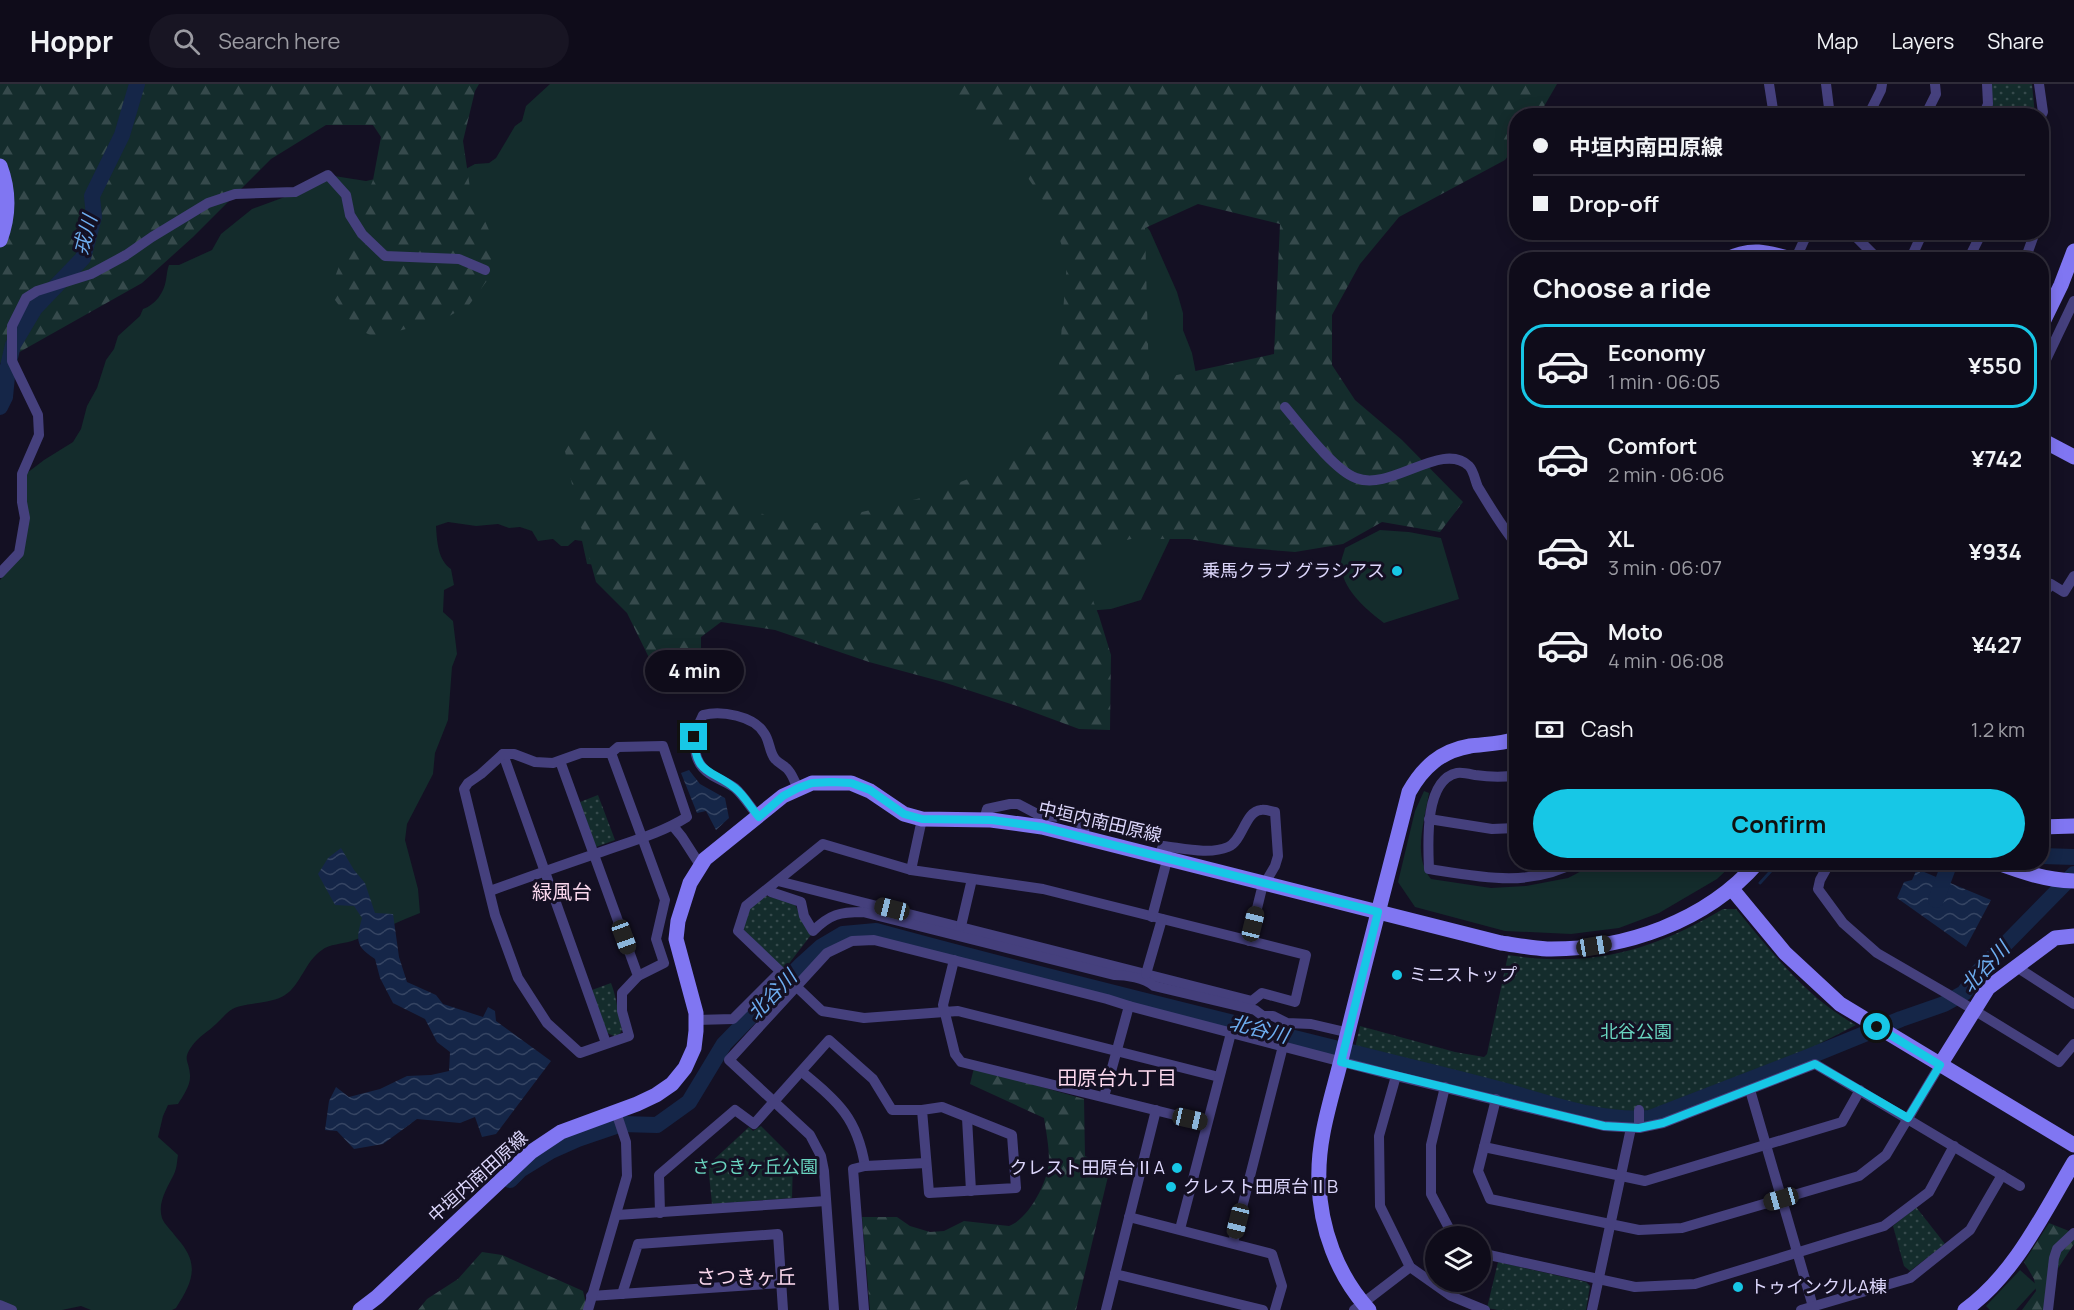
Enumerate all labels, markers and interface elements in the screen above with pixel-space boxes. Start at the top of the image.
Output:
search box [149,14,569,68]
text: Hoppr [30,22,113,60]
icon: search [170,25,203,58]
text: Search here [218,26,340,56]
text: Map [1817,27,1858,55]
text: Layers [1891,27,1954,55]
text: Share [1987,27,2044,55]
text: 中垣内南田原線 [1569,132,1723,162]
text: Drop-off [1569,189,1659,219]
water label: 戎川 [66,210,103,258]
text: Choose a ride [1533,269,1711,306]
text: Economy [1608,338,1706,368]
icon: car [1536,339,1590,393]
text: ¥550 [1968,351,2022,381]
text: 1 min · 06:05 [1608,368,1720,395]
text: Comfort [1608,431,1697,461]
icon: car [1536,432,1590,486]
text: ¥742 [1971,444,2022,474]
text: 2 min · 06:06 [1608,461,1725,488]
text: XL [1608,524,1634,554]
icon: car [1536,525,1590,579]
text: ¥934 [1969,537,2022,567]
text: 3 min · 06:07 [1608,554,1722,581]
place label: 乗馬クラブ グラシアス [1202,558,1385,582]
marker: 乗馬クラブ グラシアス [1390,564,1404,578]
text: Moto [1608,617,1663,647]
icon: car [1536,618,1590,672]
text: ¥427 [1972,630,2022,660]
text: 4 min · 06:08 [1608,647,1724,674]
callout: 4 min [644,650,744,692]
text: 4 min [668,657,721,684]
icon: cash [1533,713,1566,746]
text: Cash [1581,714,1634,744]
text: 1.2 km [1971,716,2025,743]
route end [680,723,707,750]
button: Confirm [1533,789,2025,858]
street label: 中垣内南田原線 [1036,795,1164,847]
district label: 緑風台 [532,878,592,905]
car [872,896,912,922]
car [1240,904,1266,944]
car [609,917,639,957]
car [1575,934,1613,958]
water label: 北谷川 [1954,934,2016,998]
water label: 北谷川 [741,962,804,1026]
place label: ミニストップ [1409,962,1517,986]
marker: ミニストップ [1390,968,1404,982]
water label: 北谷川 [1227,1008,1293,1049]
route start [1863,1013,1890,1040]
park label: 北谷公園 [1600,1019,1672,1043]
district label: 田原台九丁目 [1057,1064,1177,1091]
car [1170,1106,1210,1132]
street label: 中垣内南田原線 [422,1125,532,1227]
park label: さつきヶ丘公園 [692,1154,818,1178]
place label: クレスト田原台ⅡA [1010,1155,1166,1179]
marker: クレスト田原台ⅡA [1170,1161,1184,1175]
place label: クレスト田原台ⅡB [1183,1174,1338,1198]
marker: クレスト田原台ⅡB [1164,1180,1178,1194]
car [1761,1185,1801,1213]
car [1225,1201,1251,1241]
map controls [1425,1226,1491,1292]
button: layers [1425,1226,1491,1292]
district label: さつきヶ丘 [696,1263,796,1290]
place label: トゥインクルA棟 [1750,1274,1887,1298]
marker: トゥインクルA棟 [1731,1280,1745,1294]

